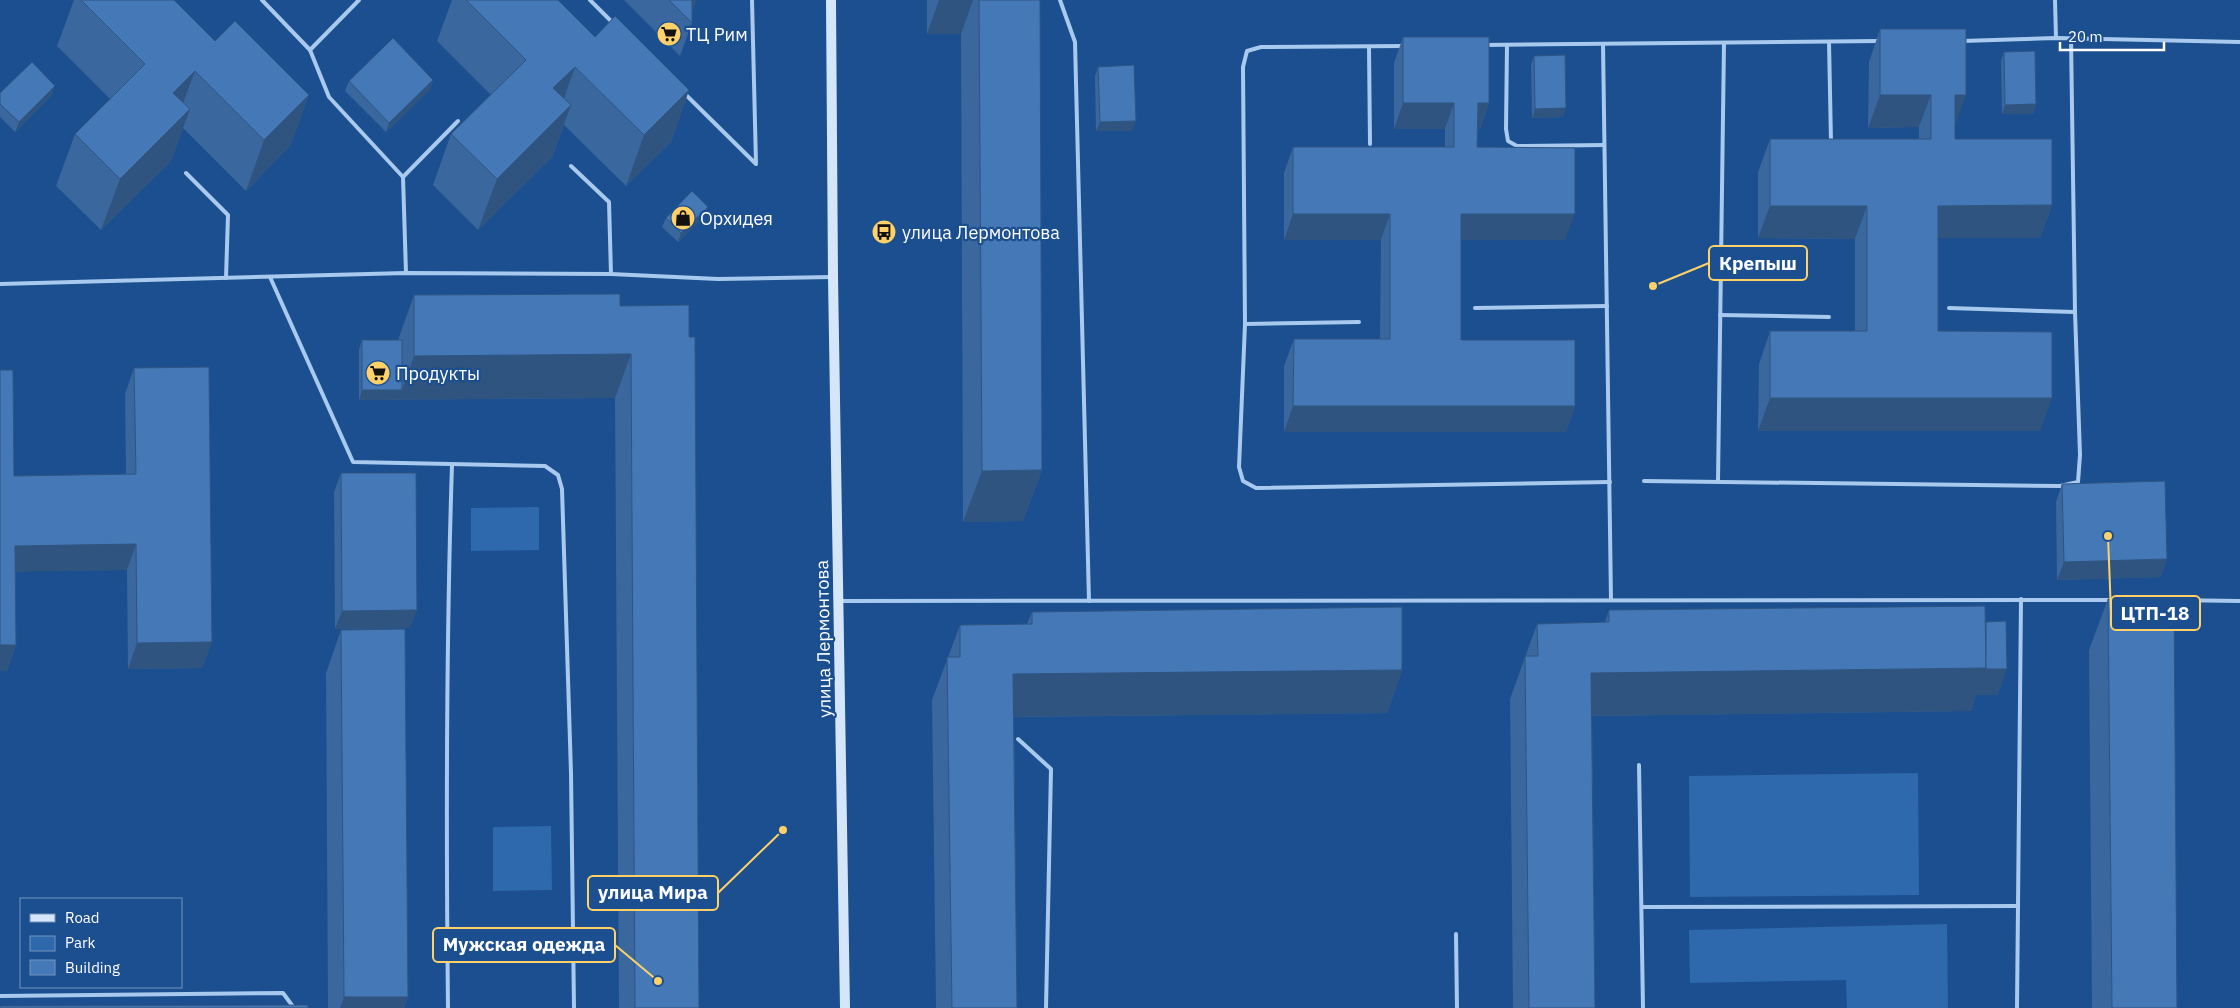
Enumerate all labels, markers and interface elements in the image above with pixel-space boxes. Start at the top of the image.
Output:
scale bar [2060,20,2164,52]
supermarket icon: ТЦ Рим [656,21,682,47]
place label: ТЦ Рим [686,23,748,46]
text: 20 m [2068,27,2103,46]
shop icon: Орхидея [670,205,696,231]
place label: Орхидея [700,207,773,230]
bus stop icon: улица Лермонтова [871,219,897,245]
place label: улица Лермонтова [902,221,1060,244]
callout: Крепыш [1709,246,1807,280]
text: Крепыш [1719,251,1797,275]
supermarket icon: Продукты [365,360,391,386]
place label: Продукты [396,362,480,385]
street label: улица Лермонтова [810,560,836,718]
callout: ЦТП-18 [2111,596,2200,630]
text: ЦТП-18 [2121,601,2189,625]
callout: улица Мира [588,876,718,910]
text: улица Мира [598,880,708,904]
legend [20,898,182,988]
text: Road [65,908,100,927]
callout: Мужская одежда [433,928,615,962]
text: Мужская одежда [443,932,605,956]
text: Park [65,933,95,952]
text: Building [65,958,120,977]

